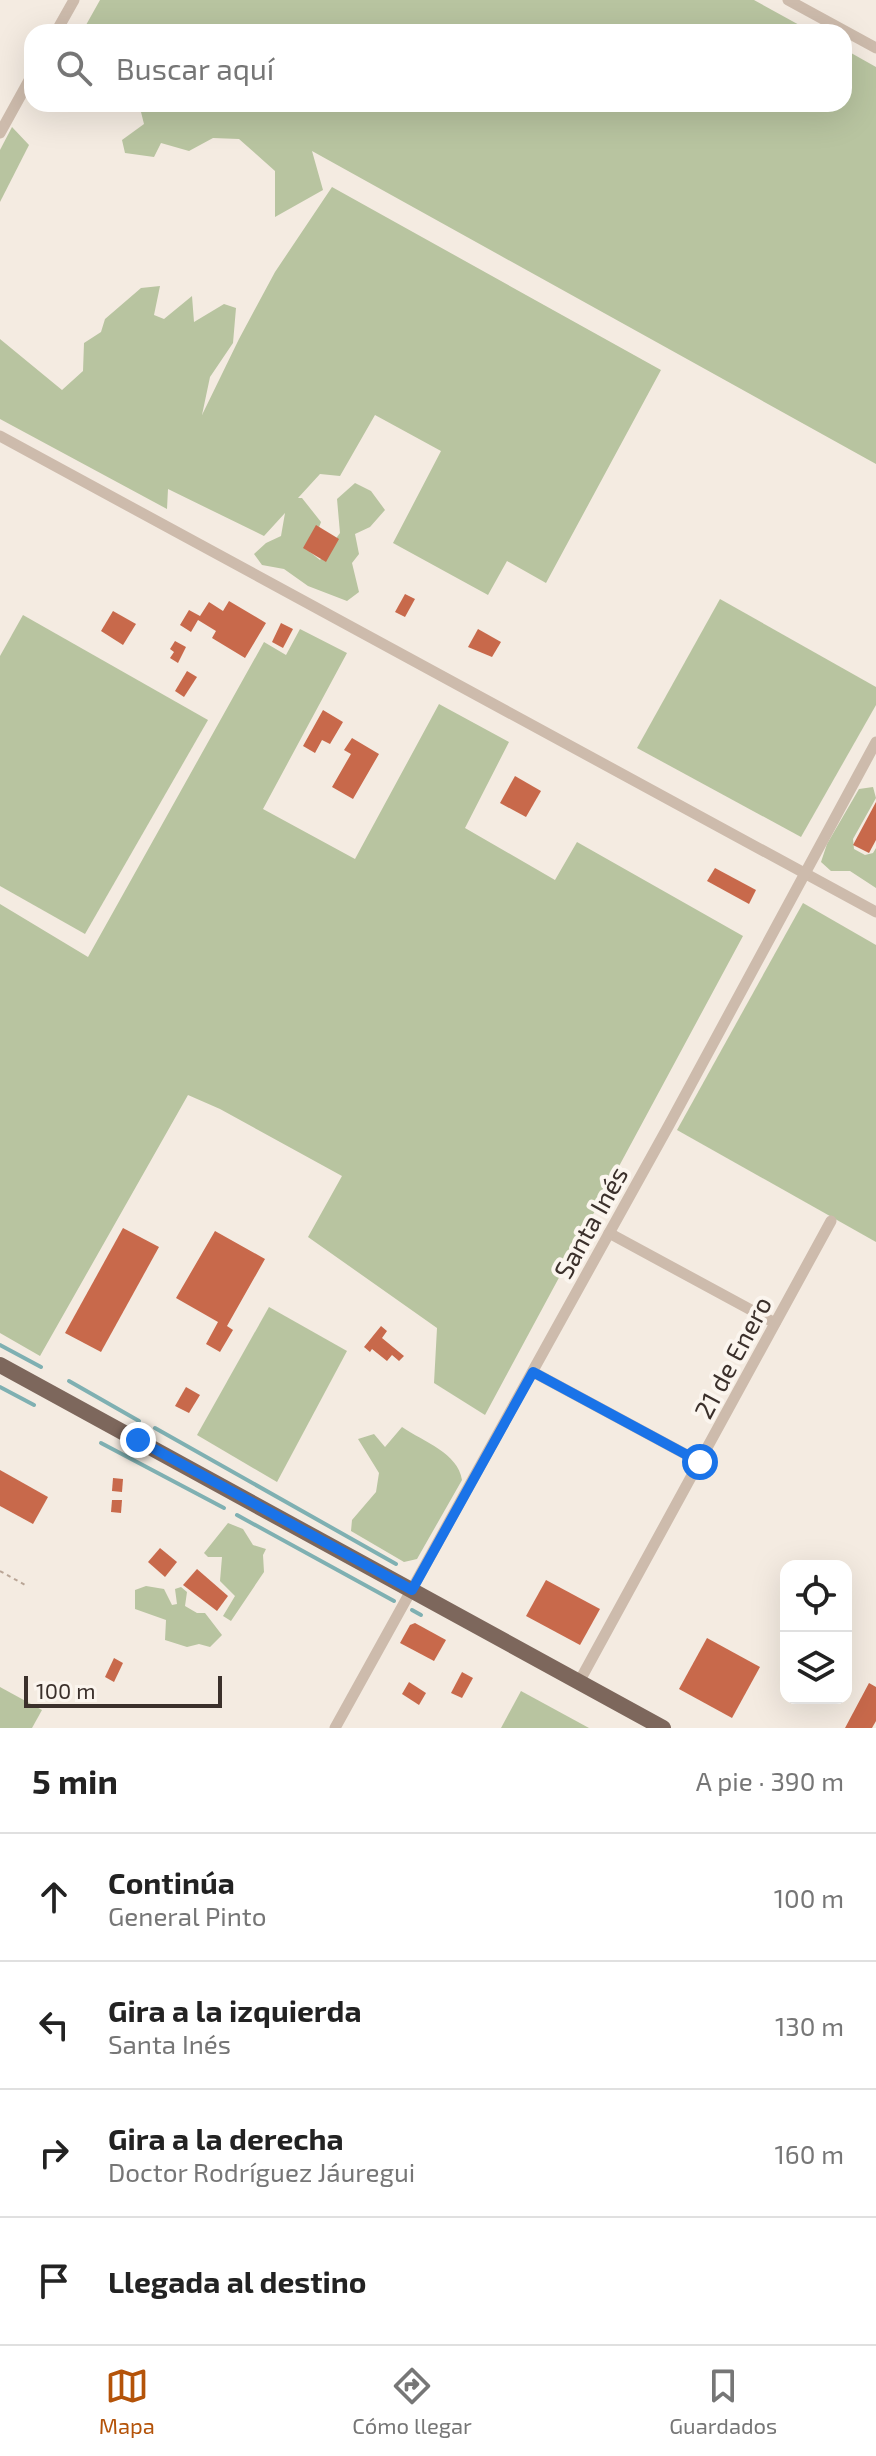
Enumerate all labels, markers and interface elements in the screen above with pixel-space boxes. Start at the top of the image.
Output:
search box [24,24,852,112]
icon: search [52,46,96,90]
text: Buscar aquí [116,50,274,86]
street label: Santa Inés [547,1161,633,1283]
street label: 21 de Enero [687,1291,777,1423]
route end [120,1422,156,1458]
route start [682,1444,718,1480]
map controls [780,1560,852,1704]
button: locate [780,1560,852,1632]
button: layers [780,1632,852,1704]
scale bar [24,1672,222,1708]
text: 100 m [36,1677,95,1703]
text: 5 min [32,1760,118,1801]
text: A pie · 390 m [696,1765,844,1796]
text: Continúa [108,1864,235,1900]
icon: ahead [32,1875,76,1919]
text: 100 m [774,1882,844,1913]
text: General Pinto [108,1900,267,1931]
text: Gira a la izquierda [108,1992,362,2028]
icon: left [32,2003,76,2047]
text: 130 m [775,2010,844,2041]
text: Santa Inés [108,2028,231,2059]
text: Gira a la derecha [108,2120,344,2156]
icon: right [32,2131,76,2175]
text: 160 m [775,2138,844,2169]
text: Doctor Rodríguez Jáuregui [108,2156,415,2187]
icon: arrive [32,2259,76,2303]
text: Llegada al destino [108,2263,367,2299]
tab: Mapa [99,2364,155,2438]
tab: Cómo llegar [352,2364,472,2438]
tab: Guardados [669,2364,777,2438]

